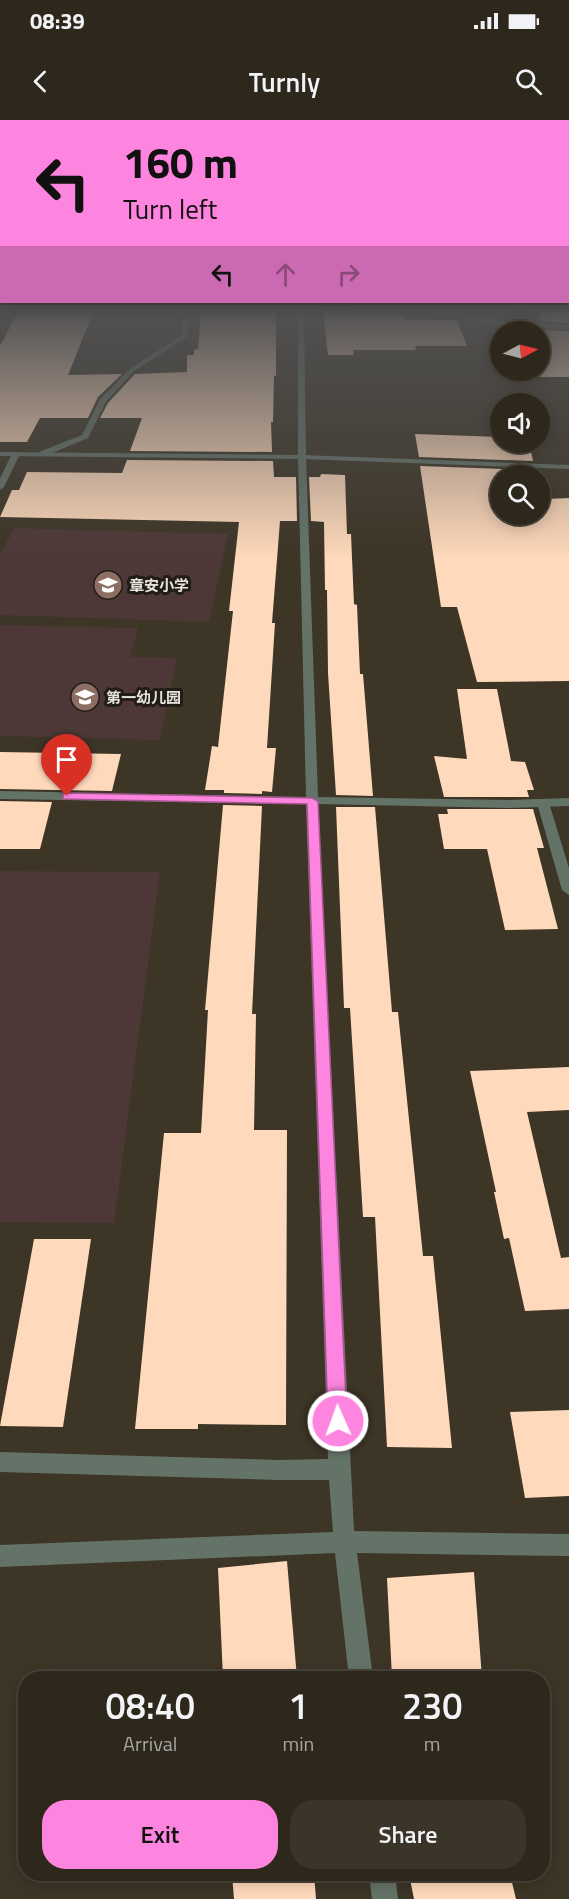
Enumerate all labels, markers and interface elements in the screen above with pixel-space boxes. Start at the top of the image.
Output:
text: 08:39 [30,4,85,38]
text: Turnly [249,61,320,102]
icon: back [24,65,57,98]
icon: search [512,65,545,98]
text: 160 m [123,130,238,194]
icon: left [24,144,102,222]
text: Turn left [123,188,217,229]
icon: left [206,258,239,291]
icon: ahead [269,258,302,291]
icon: right [332,258,365,291]
north arrow [490,321,550,381]
map controls [490,321,550,525]
button: sound [490,393,550,453]
button: search [490,465,550,525]
school or university icon: 章安小学 [92,569,124,601]
place label: 章安小学 [129,574,189,597]
school or university icon: 第一幼儿园 [69,681,101,713]
place label: 第一幼儿园 [106,686,181,709]
pin [41,734,92,796]
icon: arrive [50,743,83,776]
position arrow [306,1389,370,1453]
text: 08:40 [106,1678,195,1733]
text: 1 [288,1678,308,1733]
text: 230 [402,1678,462,1733]
text: Arrival [123,1728,177,1759]
text: min [282,1728,314,1759]
text: m [424,1728,440,1759]
button: Exit [42,1800,278,1869]
button: Share [290,1800,526,1869]

